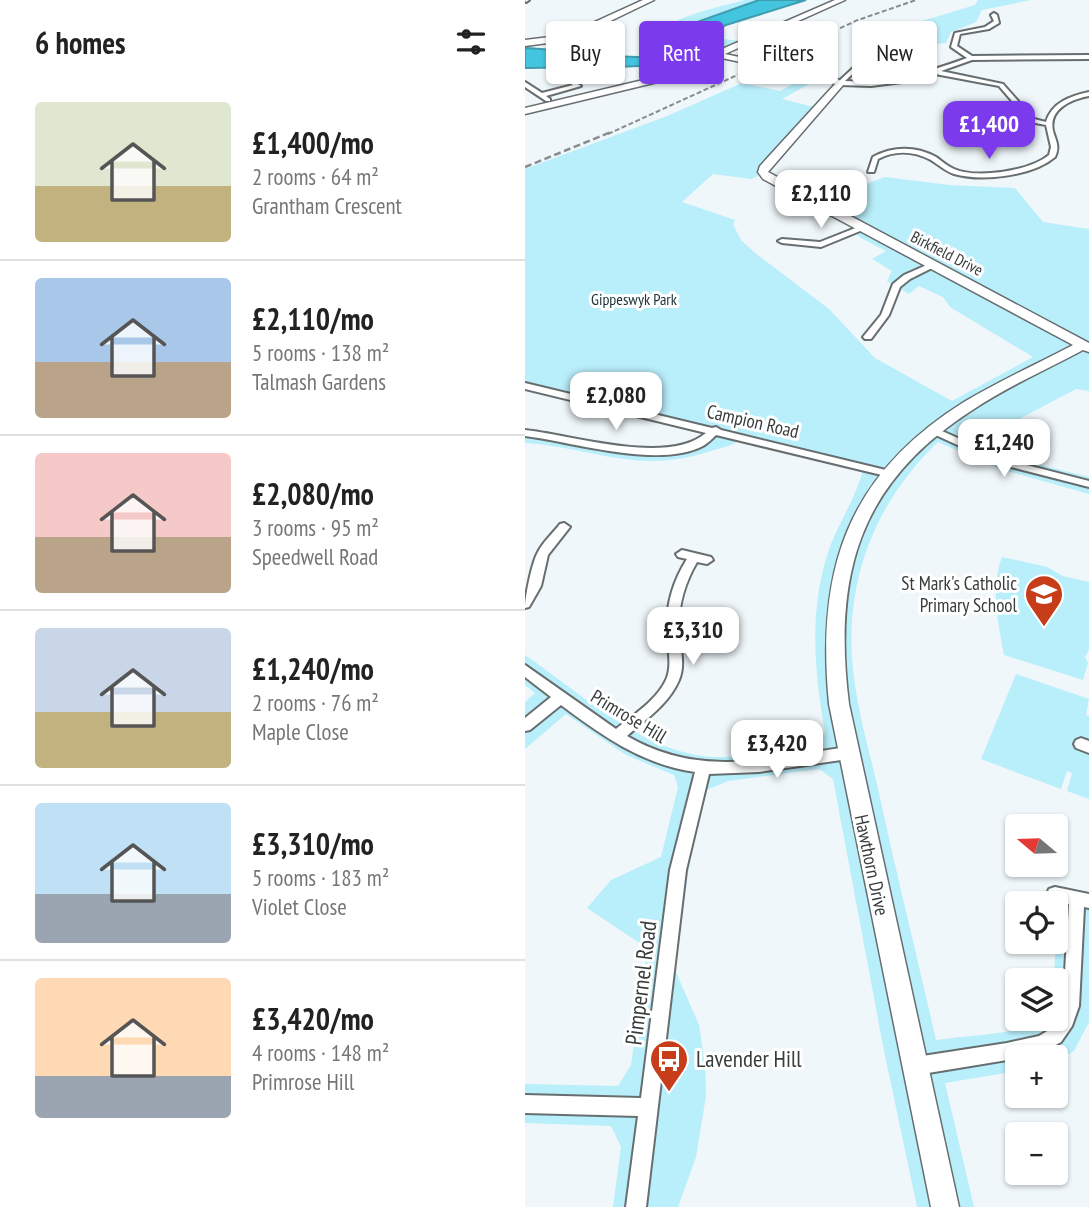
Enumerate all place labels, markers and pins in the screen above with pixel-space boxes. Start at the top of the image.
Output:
pin: £1,400 [932,102,1046,161]
pin: £2,110 [764,170,878,230]
pin: £2,080 [559,372,673,432]
pin: £1,240 [947,420,1061,479]
place label: St Mark's Catholic Primary School [901,571,1018,617]
school or university icon: St Mark's Catholic Primary School [1023,573,1065,628]
pin: £3,310 [636,608,750,667]
pin: £3,420 [720,720,834,780]
bus stop icon: Lavender Hill [648,1038,690,1093]
place label: Lavender Hill [696,1044,802,1073]

